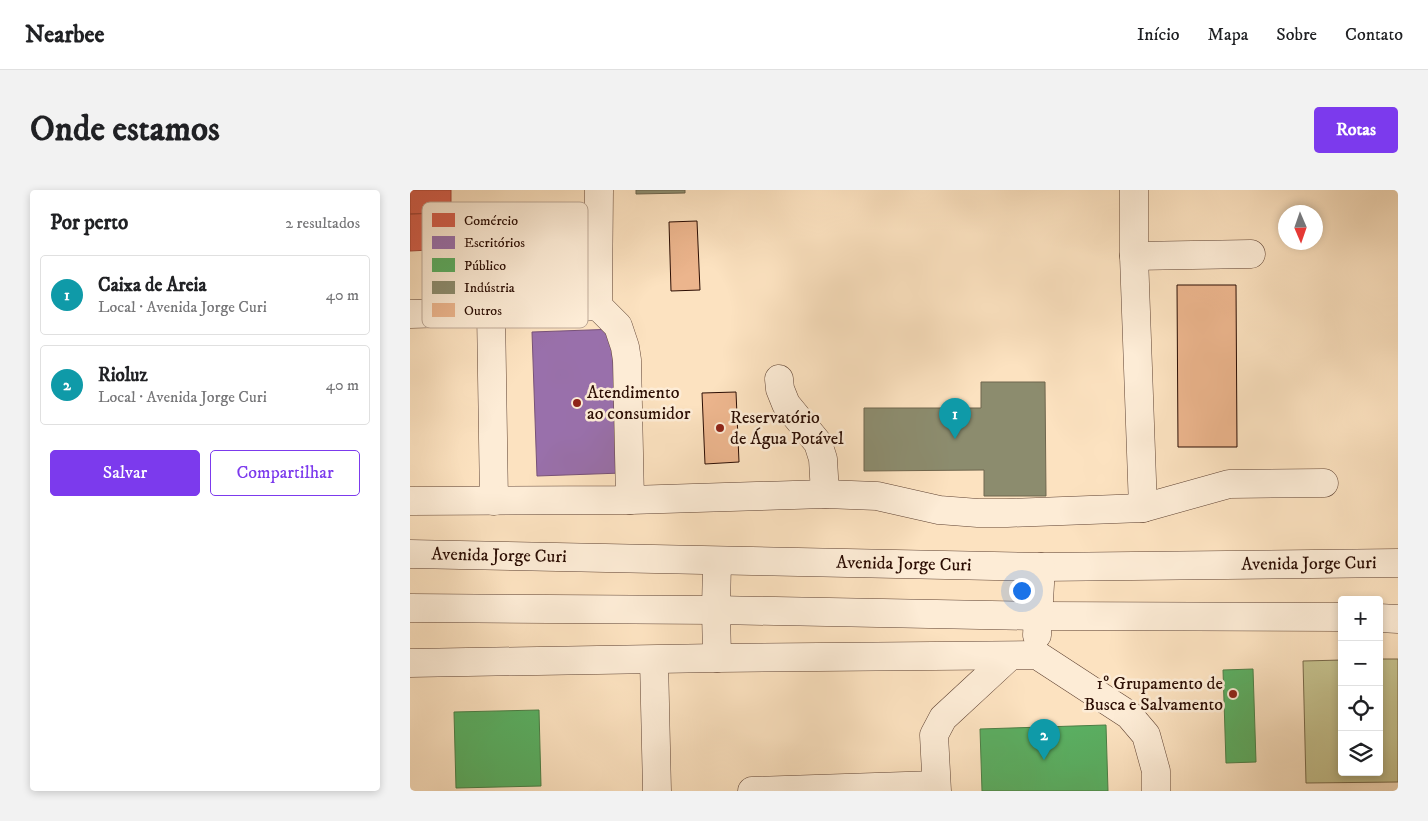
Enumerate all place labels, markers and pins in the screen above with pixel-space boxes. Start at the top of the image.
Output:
place label: Atendimento ao consumidor [587,382,691,425]
marker: Atendimento ao consumidor [571,397,583,409]
pin: 1 [939,398,971,439]
place label: Reservatório de Água Potável [730,407,844,450]
marker: Reservatório de Água Potável [714,422,726,434]
place label: 1º Grupamento de Busca e Salvamento [1084,673,1223,716]
marker: 1º Grupamento de Busca e Salvamento [1227,688,1239,700]
pin: 2 [1028,719,1060,760]

